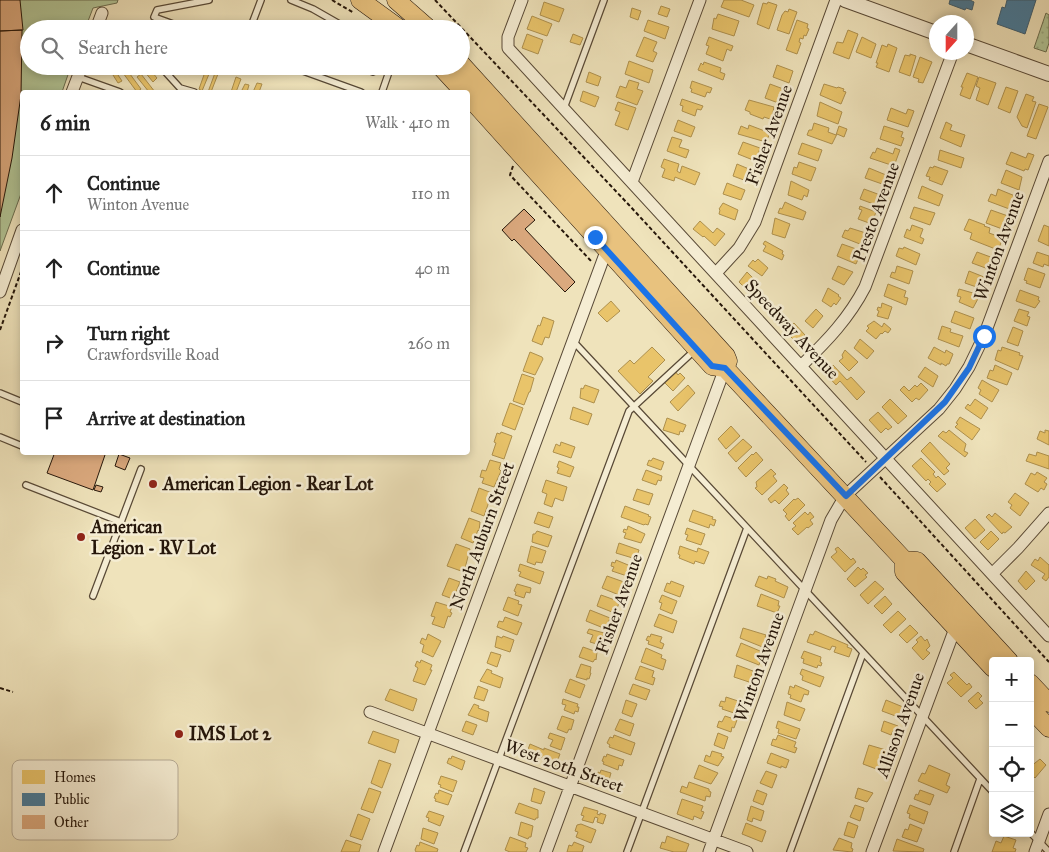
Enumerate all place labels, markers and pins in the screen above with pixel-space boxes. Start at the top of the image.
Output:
place label: American Legion - Rear Lot [162,473,374,496]
marker: American Legion - Rear Lot [147,478,159,490]
place label: American Legion - RV Lot [90,516,217,560]
marker: American Legion - RV Lot [75,531,87,543]
place label: IMS Lot 2 [189,723,272,745]
marker: IMS Lot 2 [173,728,185,740]

